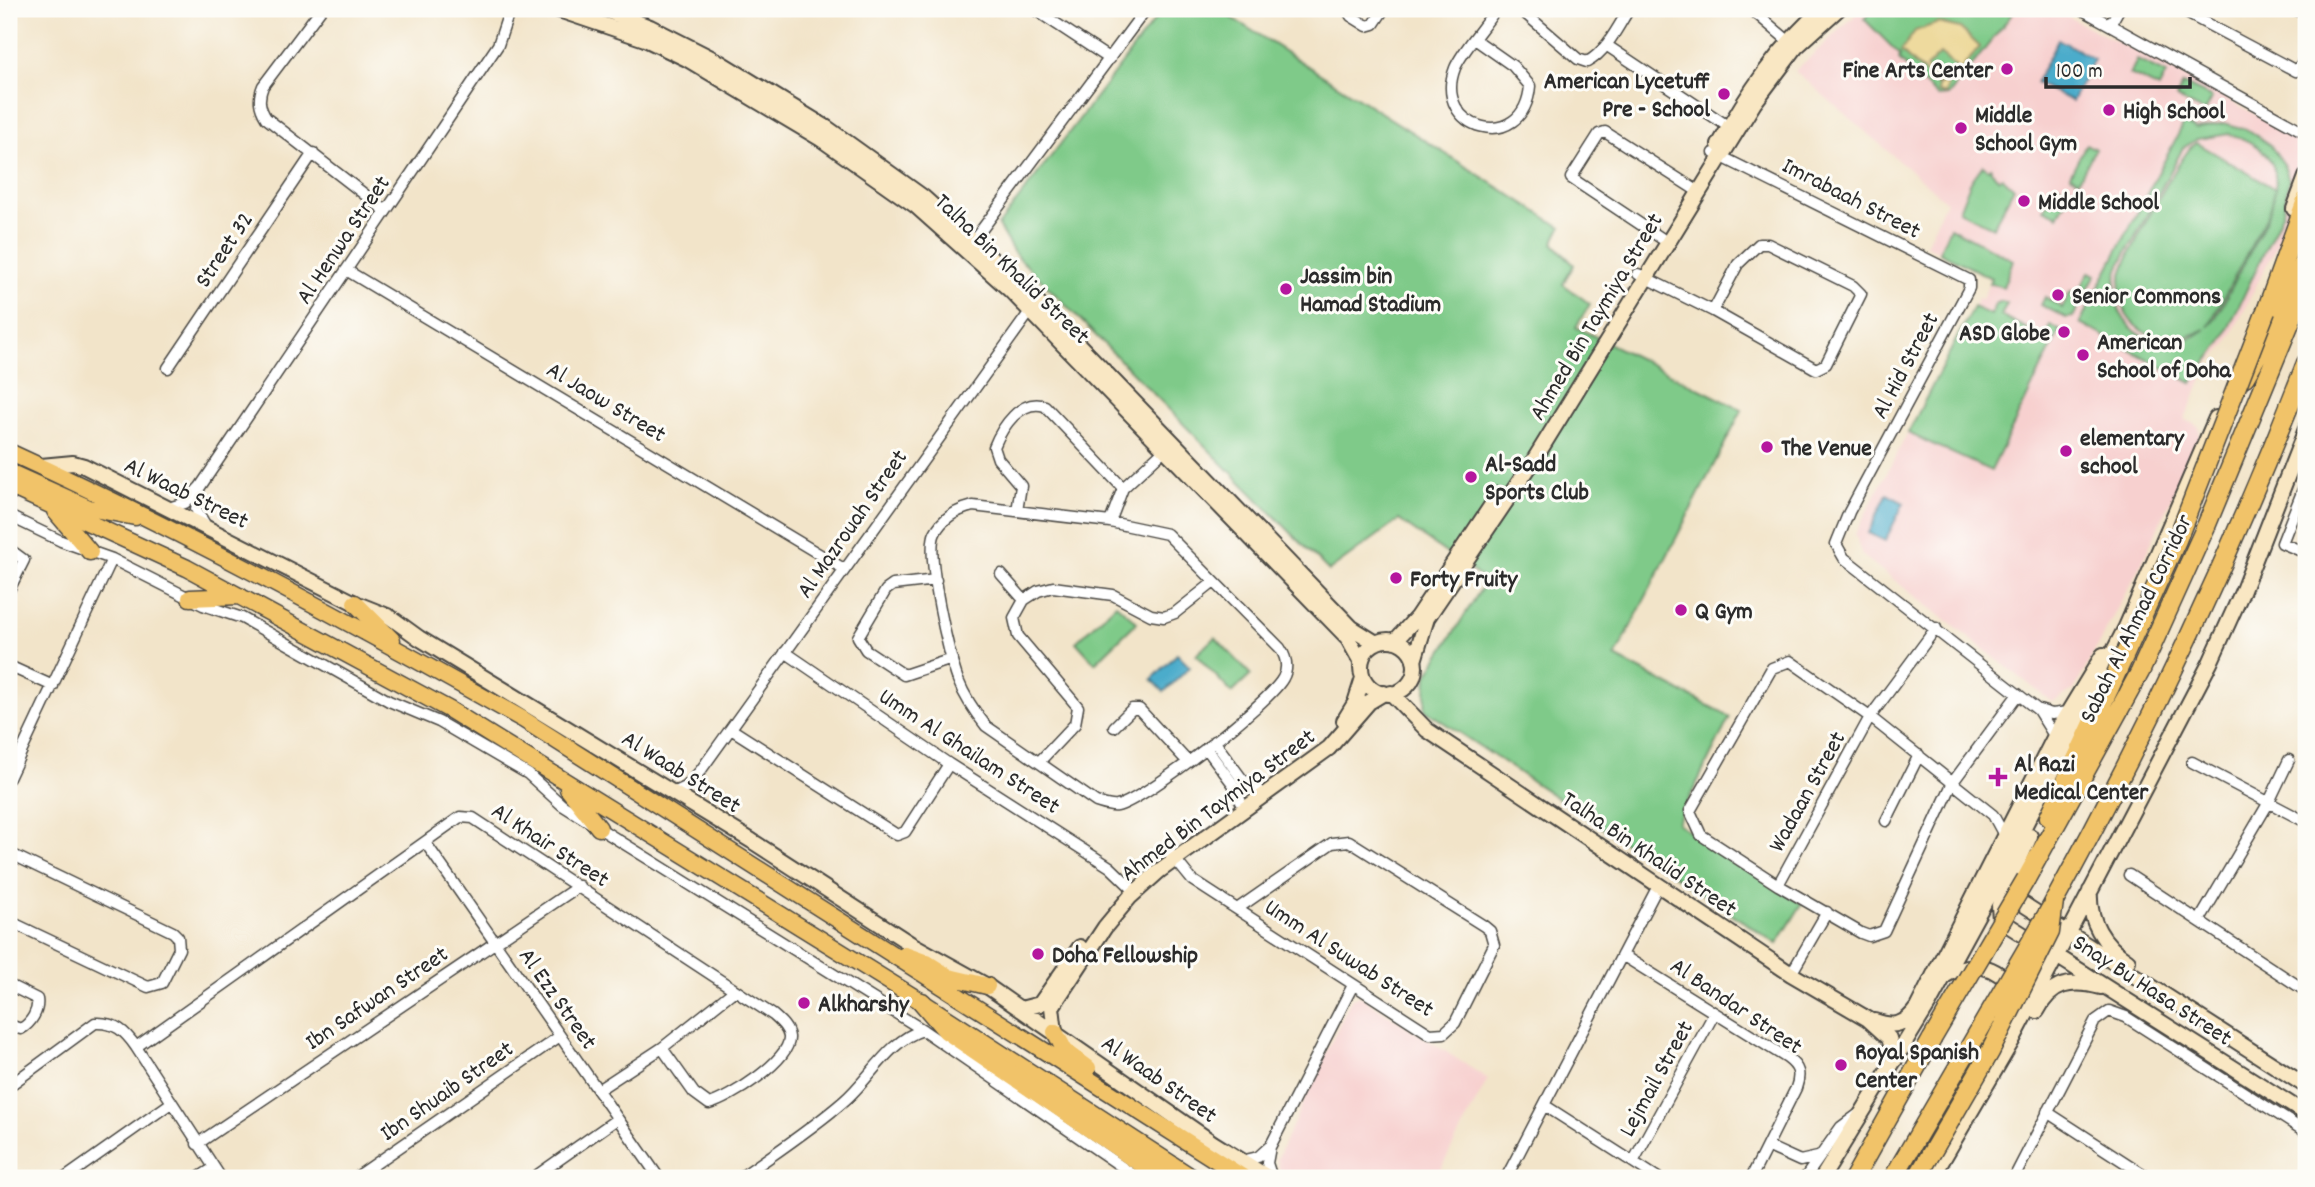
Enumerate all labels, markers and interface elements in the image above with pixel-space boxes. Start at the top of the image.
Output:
scale bar [2046,46,2189,90]
place label: Fine Arts Center [1842,55,1994,89]
text: 100 m [2056,58,2103,88]
marker: Fine Arts Center [1999,61,2015,77]
place label: American Lycetuff Pre - School [1544,66,1710,128]
marker: American Lycetuff Pre - School [1716,86,1732,102]
place label: High School [2123,96,2225,130]
place label: Middle School Gym [1975,100,2077,162]
marker: High School [2101,102,2117,118]
marker: Middle School Gym [1953,120,1969,136]
street label: Imrabaah Street [1775,150,1926,249]
street label: Al Henwa Street [289,169,400,312]
street label: Talha Bin Khalid Street [925,187,1097,354]
place label: Middle School [2038,187,2159,221]
marker: Middle School [2016,193,2032,209]
street label: Street 32 [188,206,263,295]
street label: Ahmed Bin Taymiya Street [1522,207,1673,428]
place label: Jassim bin Hamad Stadium [1300,261,1441,323]
marker: Jassim bin Hamad Stadium [1278,281,1294,297]
place label: Senior Commons [2072,281,2221,315]
marker: Senior Commons [2050,287,2066,303]
street label: Al Hid Street [1864,307,1949,426]
place label: ASD Globe [1959,318,2050,352]
marker: ASD Globe [2056,324,2072,340]
place label: American School of Doha [2097,327,2231,389]
marker: American School of Doha [2075,347,2091,363]
street label: Al Jaow Street [539,354,672,453]
place label: elementary school [2080,423,2185,485]
place label: The Venue [1781,433,1872,467]
marker: The Venue [1759,439,1775,455]
street label: Al Mazrouah Street [789,443,918,606]
marker: elementary school [2058,443,2074,459]
place label: Al-Sadd Sports Club [1485,449,1589,511]
street label: Al Waab Street [118,450,254,540]
marker: Al-Sadd Sports Club [1463,469,1479,485]
street label: Sabah Al Ahmad Corridor [2072,509,2203,729]
place label: Forty Fruity [1410,564,1519,598]
marker: Forty Fruity [1388,570,1404,586]
place label: Q Gym [1695,596,1753,630]
marker: Q Gym [1673,602,1689,618]
street label: Umm Al Ghailam Street [871,681,1066,824]
street label: Ahmed Bin Taymiya Street [1114,722,1324,891]
street label: Al Waab Street [614,723,747,824]
street label: Wadaan Street [1761,726,1856,859]
place label: Al Razi Medical Center [2014,749,2149,811]
marker: Al Razi Medical Center [1988,767,2008,787]
street label: Talha Bin Khalid Street [1554,784,1743,927]
street label: Al Khair Street [484,796,615,898]
street label: Umm Al Suwab Street [1257,892,1440,1027]
street label: Snay Bu Hasa Street [2065,927,2238,1056]
street label: Ibn Safwan Street [299,939,456,1060]
place label: Doha Fellowship [1052,940,1198,974]
street label: Al Ezz Street [509,942,604,1058]
marker: Doha Fellowship [1030,946,1046,962]
street label: Al Bandar Street [1662,951,1808,1065]
place label: Alkharshy [818,989,910,1023]
marker: Alkharshy [796,995,812,1011]
street label: Lejmail Street [1612,1015,1704,1144]
street label: Al Waab Street [1093,1028,1223,1133]
street label: Ibn Shuaib Street [374,1034,522,1151]
place label: Royal Spanish Center [1855,1037,1979,1099]
marker: Royal Spanish Center [1833,1057,1849,1073]

